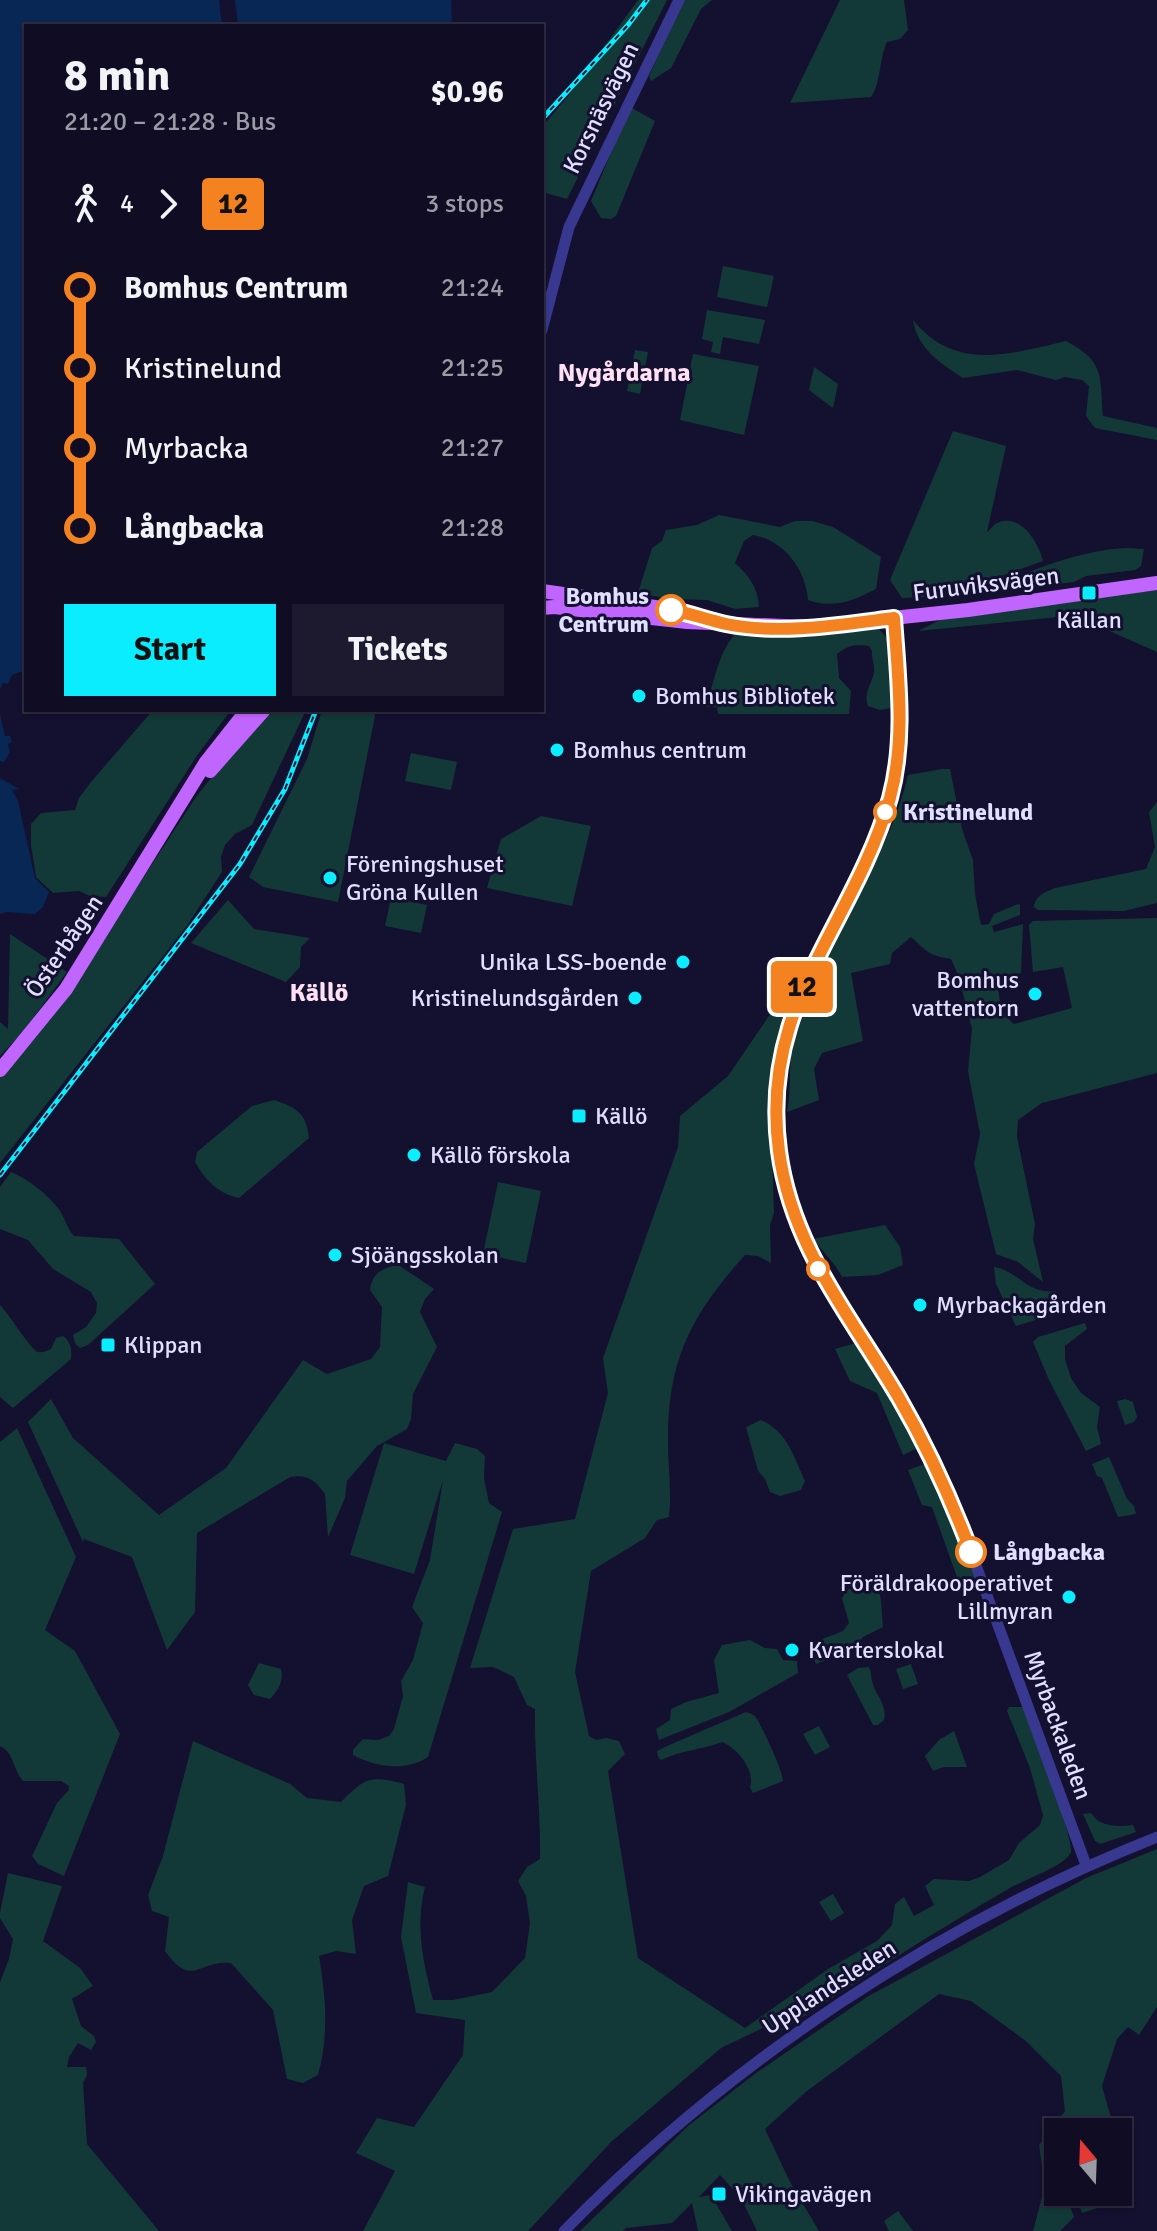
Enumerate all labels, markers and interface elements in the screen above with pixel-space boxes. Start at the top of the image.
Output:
street label: Korsnäsvägen [556,38,646,178]
text: 8 min [64,49,170,103]
text: $0.96 [431,74,504,111]
text: 21:20 – 21:28 · Bus [64,106,276,138]
icon: walk [64,182,108,226]
icon: forward [146,182,190,226]
text: 12 [218,187,248,221]
text: 4 [120,188,134,220]
text: 3 stops [425,188,504,220]
text: Bomhus Centrum [124,270,348,307]
text: 21:24 [441,272,504,304]
text: Kristinelund [124,350,282,387]
text: 21:25 [441,352,504,384]
district label: Nygårdarna [557,357,691,389]
text: Myrbacka [124,430,249,467]
text: 21:27 [441,432,504,464]
text: Långbacka [124,510,264,547]
text: 21:28 [441,512,504,544]
street label: Furuviksvägen [911,560,1061,608]
place label: Bomhus Centrum [558,581,649,639]
marker: Källan [1080,584,1098,602]
marker: Bomhus Centrum [656,595,686,625]
button: Start [64,604,276,696]
button: Tickets [292,604,504,696]
place label: Källan [1056,605,1122,635]
place label: Bomhus Bibliotek [655,681,835,711]
marker: Bomhus Bibliotek [630,687,648,705]
place label: Bomhus centrum [573,735,747,765]
marker: Bomhus centrum [548,741,566,759]
place label: Kristinelund [903,797,1033,827]
marker: Kristinelund [874,801,896,823]
place label: Föreningshuset Gröna Kullen [346,849,504,907]
marker: Föreningshuset Gröna Kullen [321,869,339,887]
street label: Österbågen [19,889,109,1003]
place label: Unika LSS-boende [480,947,667,977]
marker: Unika LSS-boende [674,953,692,971]
line badge: 12 [766,961,838,1013]
place label: Bomhus vattentorn [912,965,1019,1023]
text: 12 [787,970,817,1004]
district label: Källö [290,977,348,1009]
place label: Kristinelundsgården [411,983,619,1013]
marker: Bomhus vattentorn [1026,985,1044,1003]
marker: Kristinelundsgården [626,989,644,1007]
place label: Källö [595,1101,648,1131]
marker: Källö [570,1107,588,1125]
place label: Källö förskola [430,1140,571,1170]
marker: Källö förskola [405,1146,423,1164]
place label: Sjöängsskolan [351,1240,499,1270]
marker: Sjöängsskolan [326,1246,344,1264]
unlabelled marker [807,1258,829,1280]
place label: Myrbackagården [936,1290,1107,1320]
marker: Myrbackagården [911,1296,929,1314]
place label: Klippan [124,1330,202,1360]
marker: Klippan [99,1336,117,1354]
marker: Långbacka [956,1537,986,1567]
place label: Långbacka [993,1537,1105,1567]
place label: Föräldrakooperativet Lillmyran [840,1568,1053,1626]
marker: Föräldrakooperativet Lillmyran [1060,1588,1078,1606]
place label: Kvarterslokal [808,1635,944,1665]
marker: Kvarterslokal [783,1641,801,1659]
street label: Myrbackaleden [1017,1646,1099,1804]
street label: Upplandsleden [756,1933,902,2041]
north arrow [1044,2118,1132,2206]
map controls [1044,2118,1132,2206]
place label: Vikingavägen [735,2179,872,2209]
marker: Vikingavägen [710,2185,728,2203]

